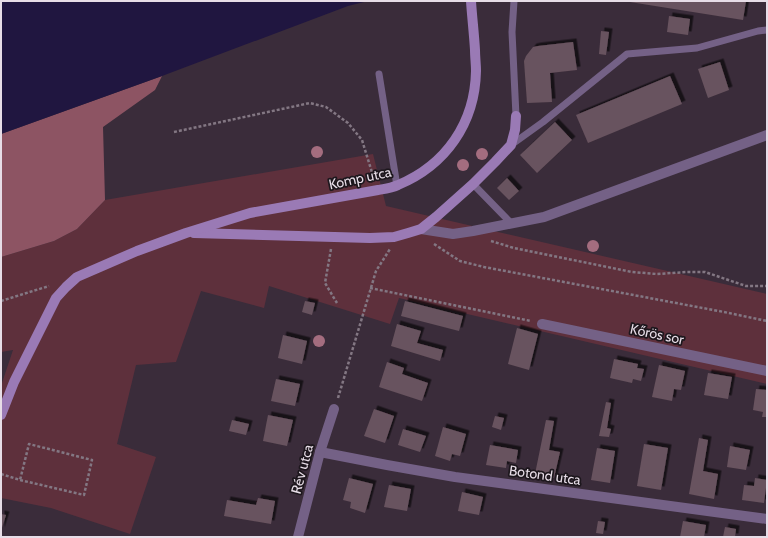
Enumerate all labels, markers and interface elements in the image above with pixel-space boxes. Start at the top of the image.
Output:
street label: Komp utca [327,163,393,193]
street label: Kőrös sor [629,320,686,349]
street label: Rév utca [287,442,317,496]
street label: Botond utca [508,461,582,489]

